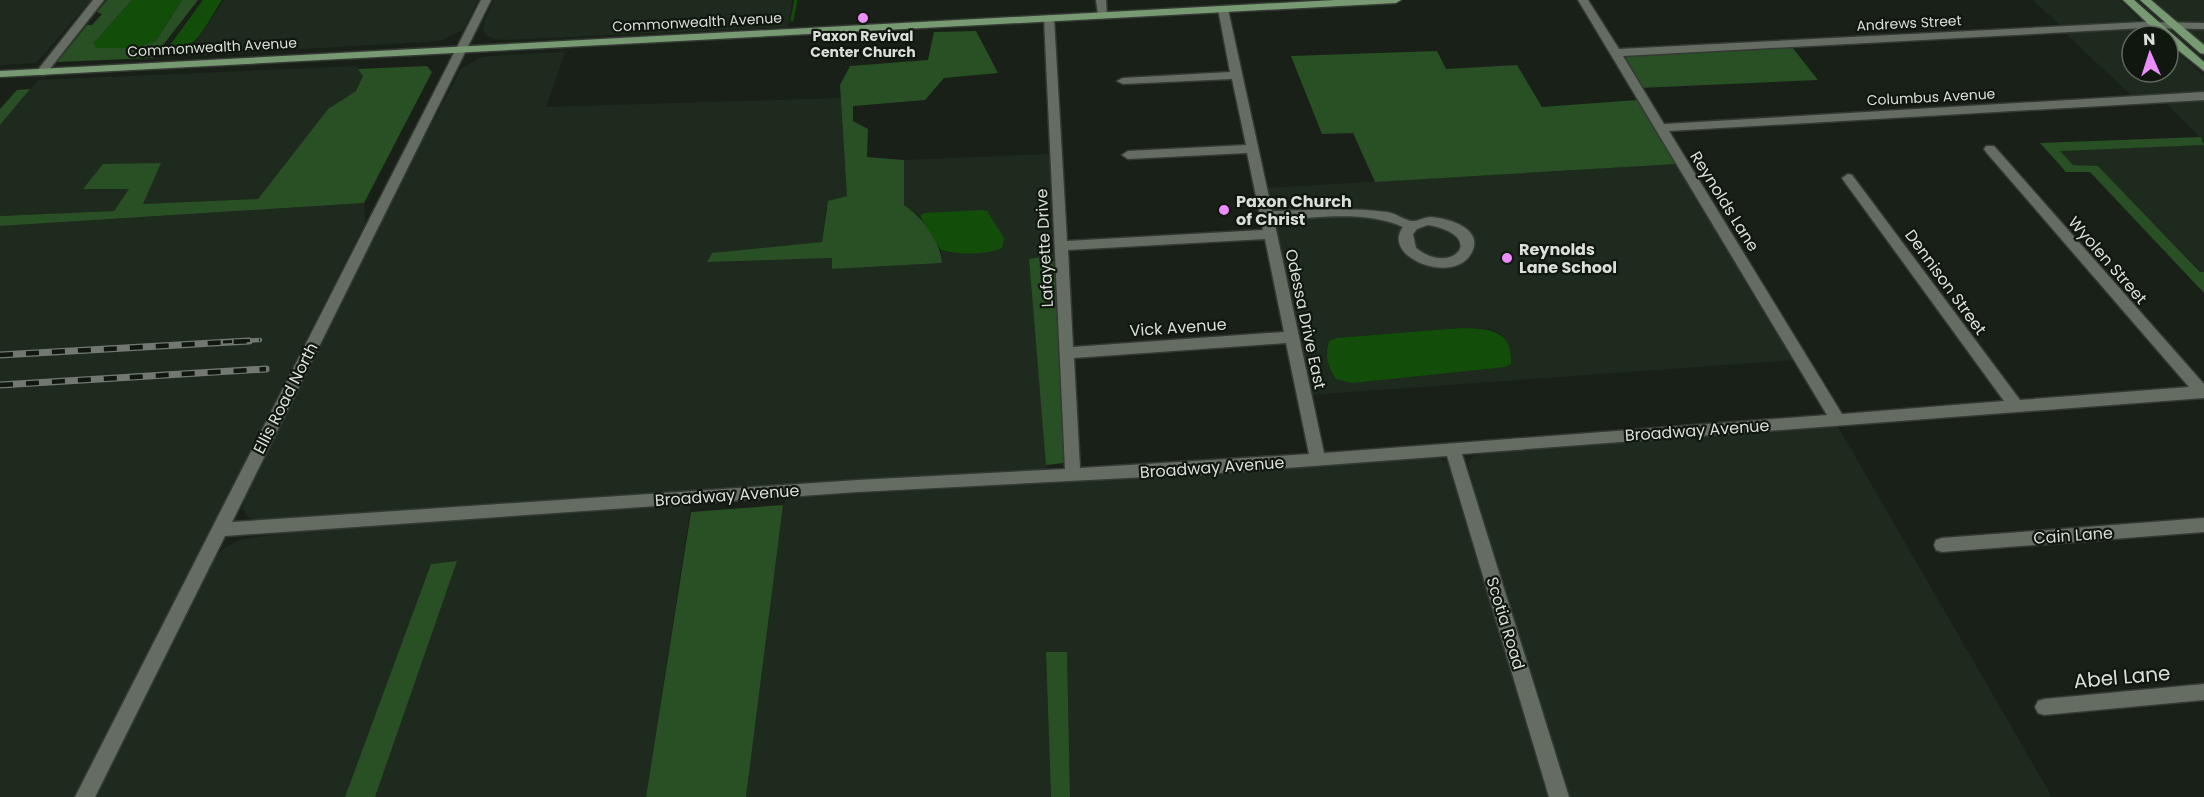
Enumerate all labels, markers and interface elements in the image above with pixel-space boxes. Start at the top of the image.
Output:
street label: Commonwealth Avenue [612,8,783,36]
street label: Andrews Street [1856,10,1962,36]
marker: Paxon Revival Center Church [856,11,870,25]
north arrow [2120,24,2180,84]
place label: Paxon Revival Center Church [810,26,916,62]
text: N [2143,28,2156,51]
street label: Commonwealth Avenue [127,33,298,61]
street label: Columbus Avenue [1866,84,1996,110]
street label: Reynolds Lane [1685,147,1765,256]
street label: Lafayette Drive [1030,188,1059,308]
place label: Paxon Church of Christ [1236,190,1352,231]
marker: Paxon Church of Christ [1217,203,1231,217]
street label: Wyolen Street [2063,211,2153,310]
street label: Dennison Street [1899,225,1992,340]
place label: Reynolds Lane School [1519,238,1617,279]
street label: Odessa Drive East [1279,247,1332,391]
marker: Reynolds Lane School [1500,251,1514,265]
street label: Vick Avenue [1129,313,1227,342]
street label: Ellis Road North [247,339,323,458]
street label: Broadway Avenue [1624,414,1770,447]
street label: Broadway Avenue [1139,451,1285,484]
street label: Broadway Avenue [654,479,800,512]
street label: Cain Lane [2033,521,2114,550]
street label: Scotia Road [1481,574,1531,672]
street label: Abel Lane [2072,659,2172,695]

